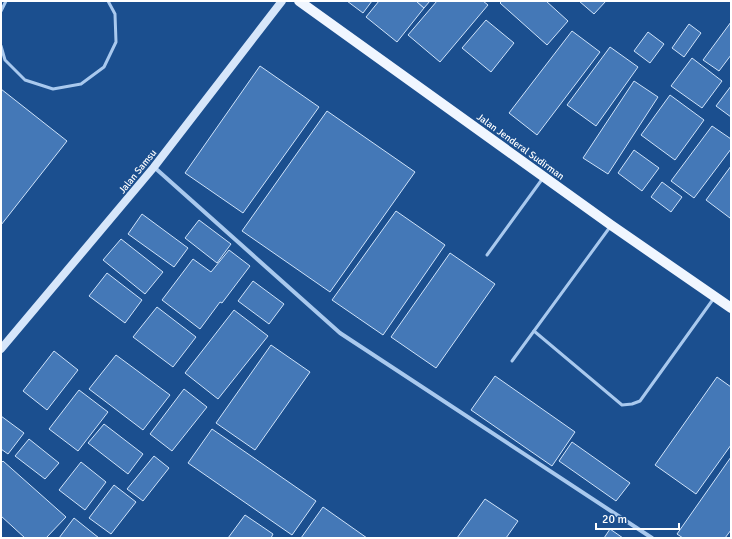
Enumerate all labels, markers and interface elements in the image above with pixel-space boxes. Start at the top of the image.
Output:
street label: Jalan Jenderal Sudirman [474,111,567,183]
street label: Jalan Samsu [116,147,159,196]
scale bar [596,505,679,531]
text: 20 m [602,512,627,527]

